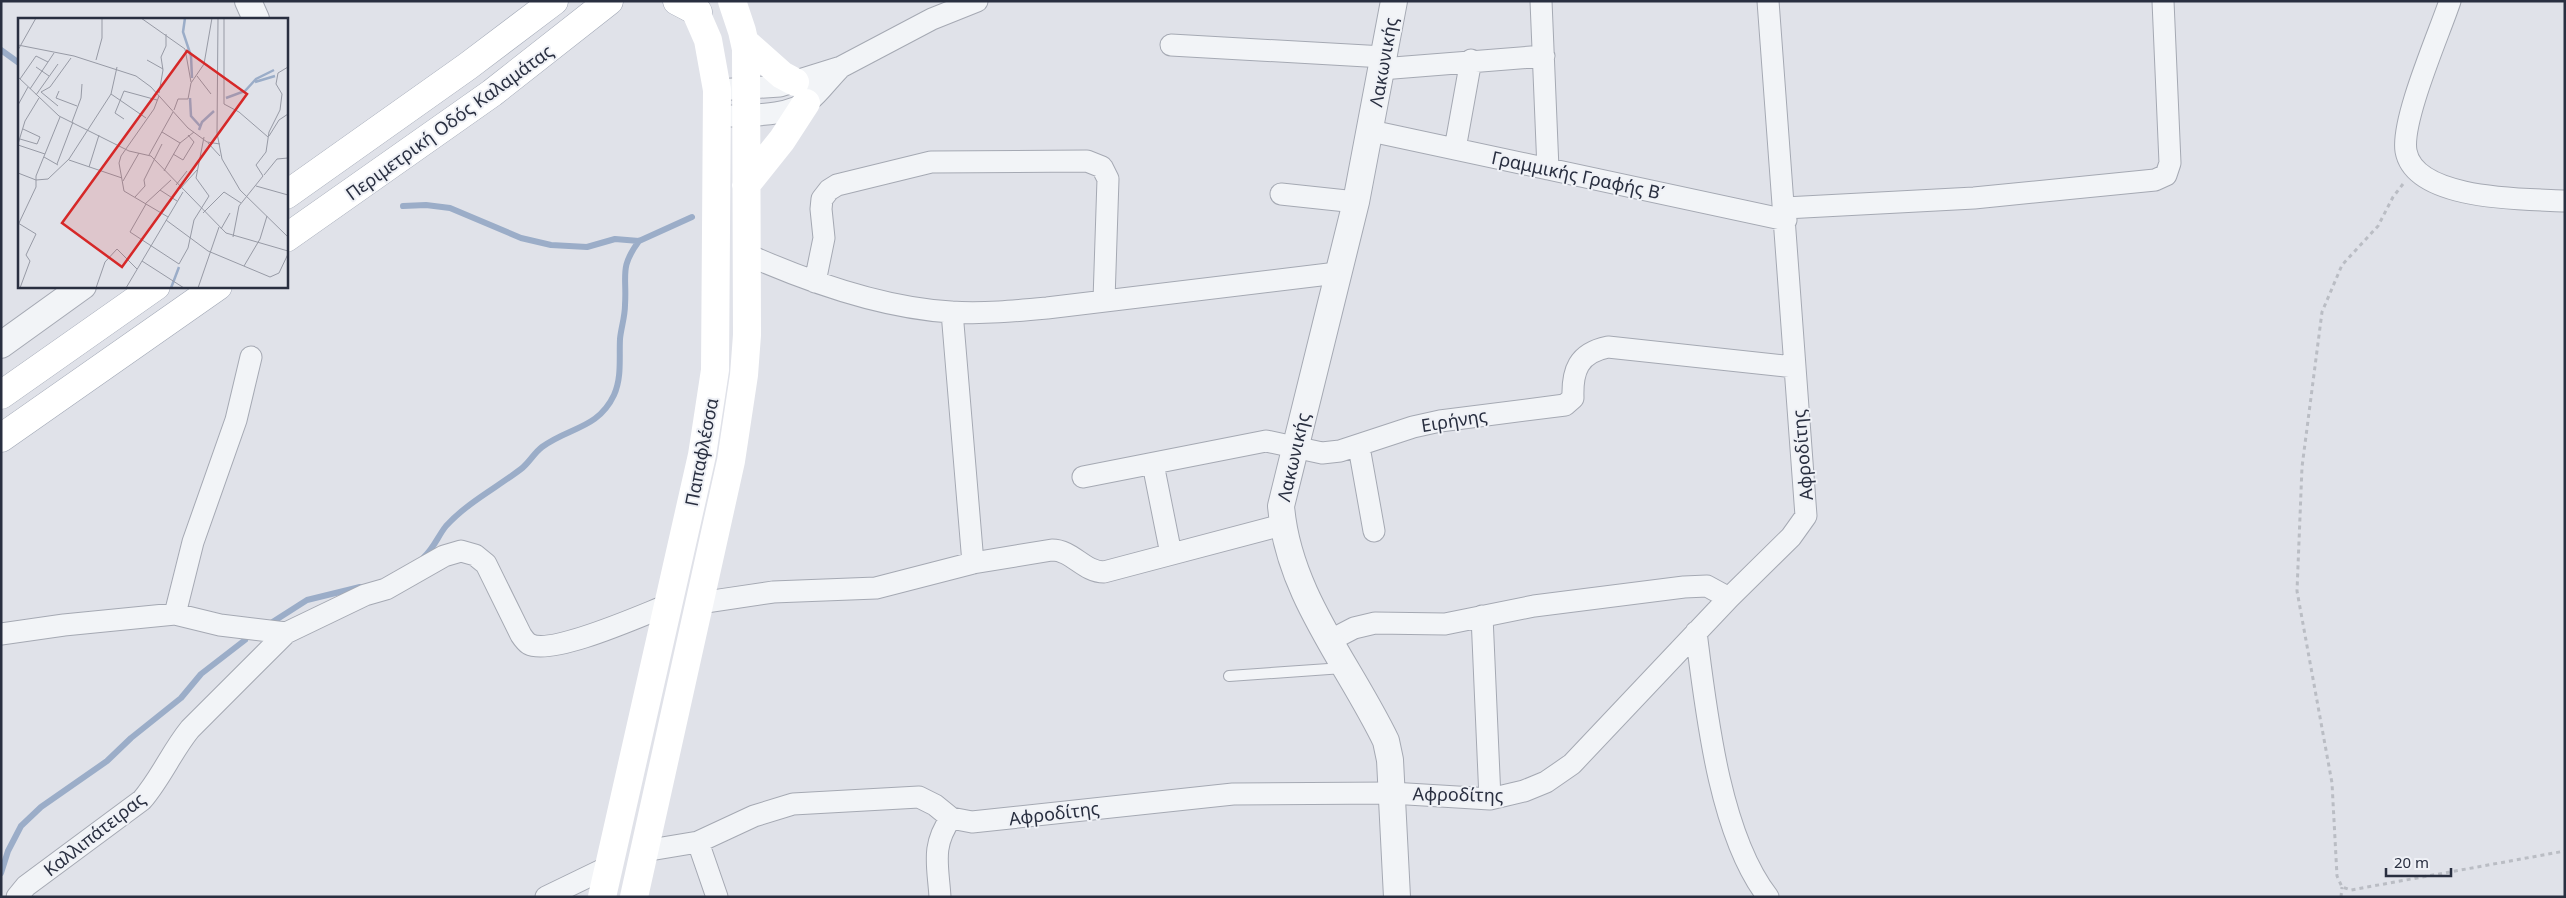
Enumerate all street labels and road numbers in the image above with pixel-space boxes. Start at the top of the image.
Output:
street label: Λακωνικής [1363,15,1403,109]
street label: Περιμετρική Οδός Καλαμάτας [341,38,558,205]
street label: Γραμμικής Γραφής Β΄ [1489,145,1667,205]
street label: Παπαφλέσσα [679,396,723,508]
street label: Ειρήνης [1419,403,1489,437]
street label: Αφροδίτης [1786,408,1818,501]
street label: Λακωνικής [1271,410,1315,504]
street label: Αφροδίτης [1412,781,1504,807]
street label: Καλλιπάτειρας [38,787,150,881]
street label: Αφροδίτης [1007,796,1101,830]

